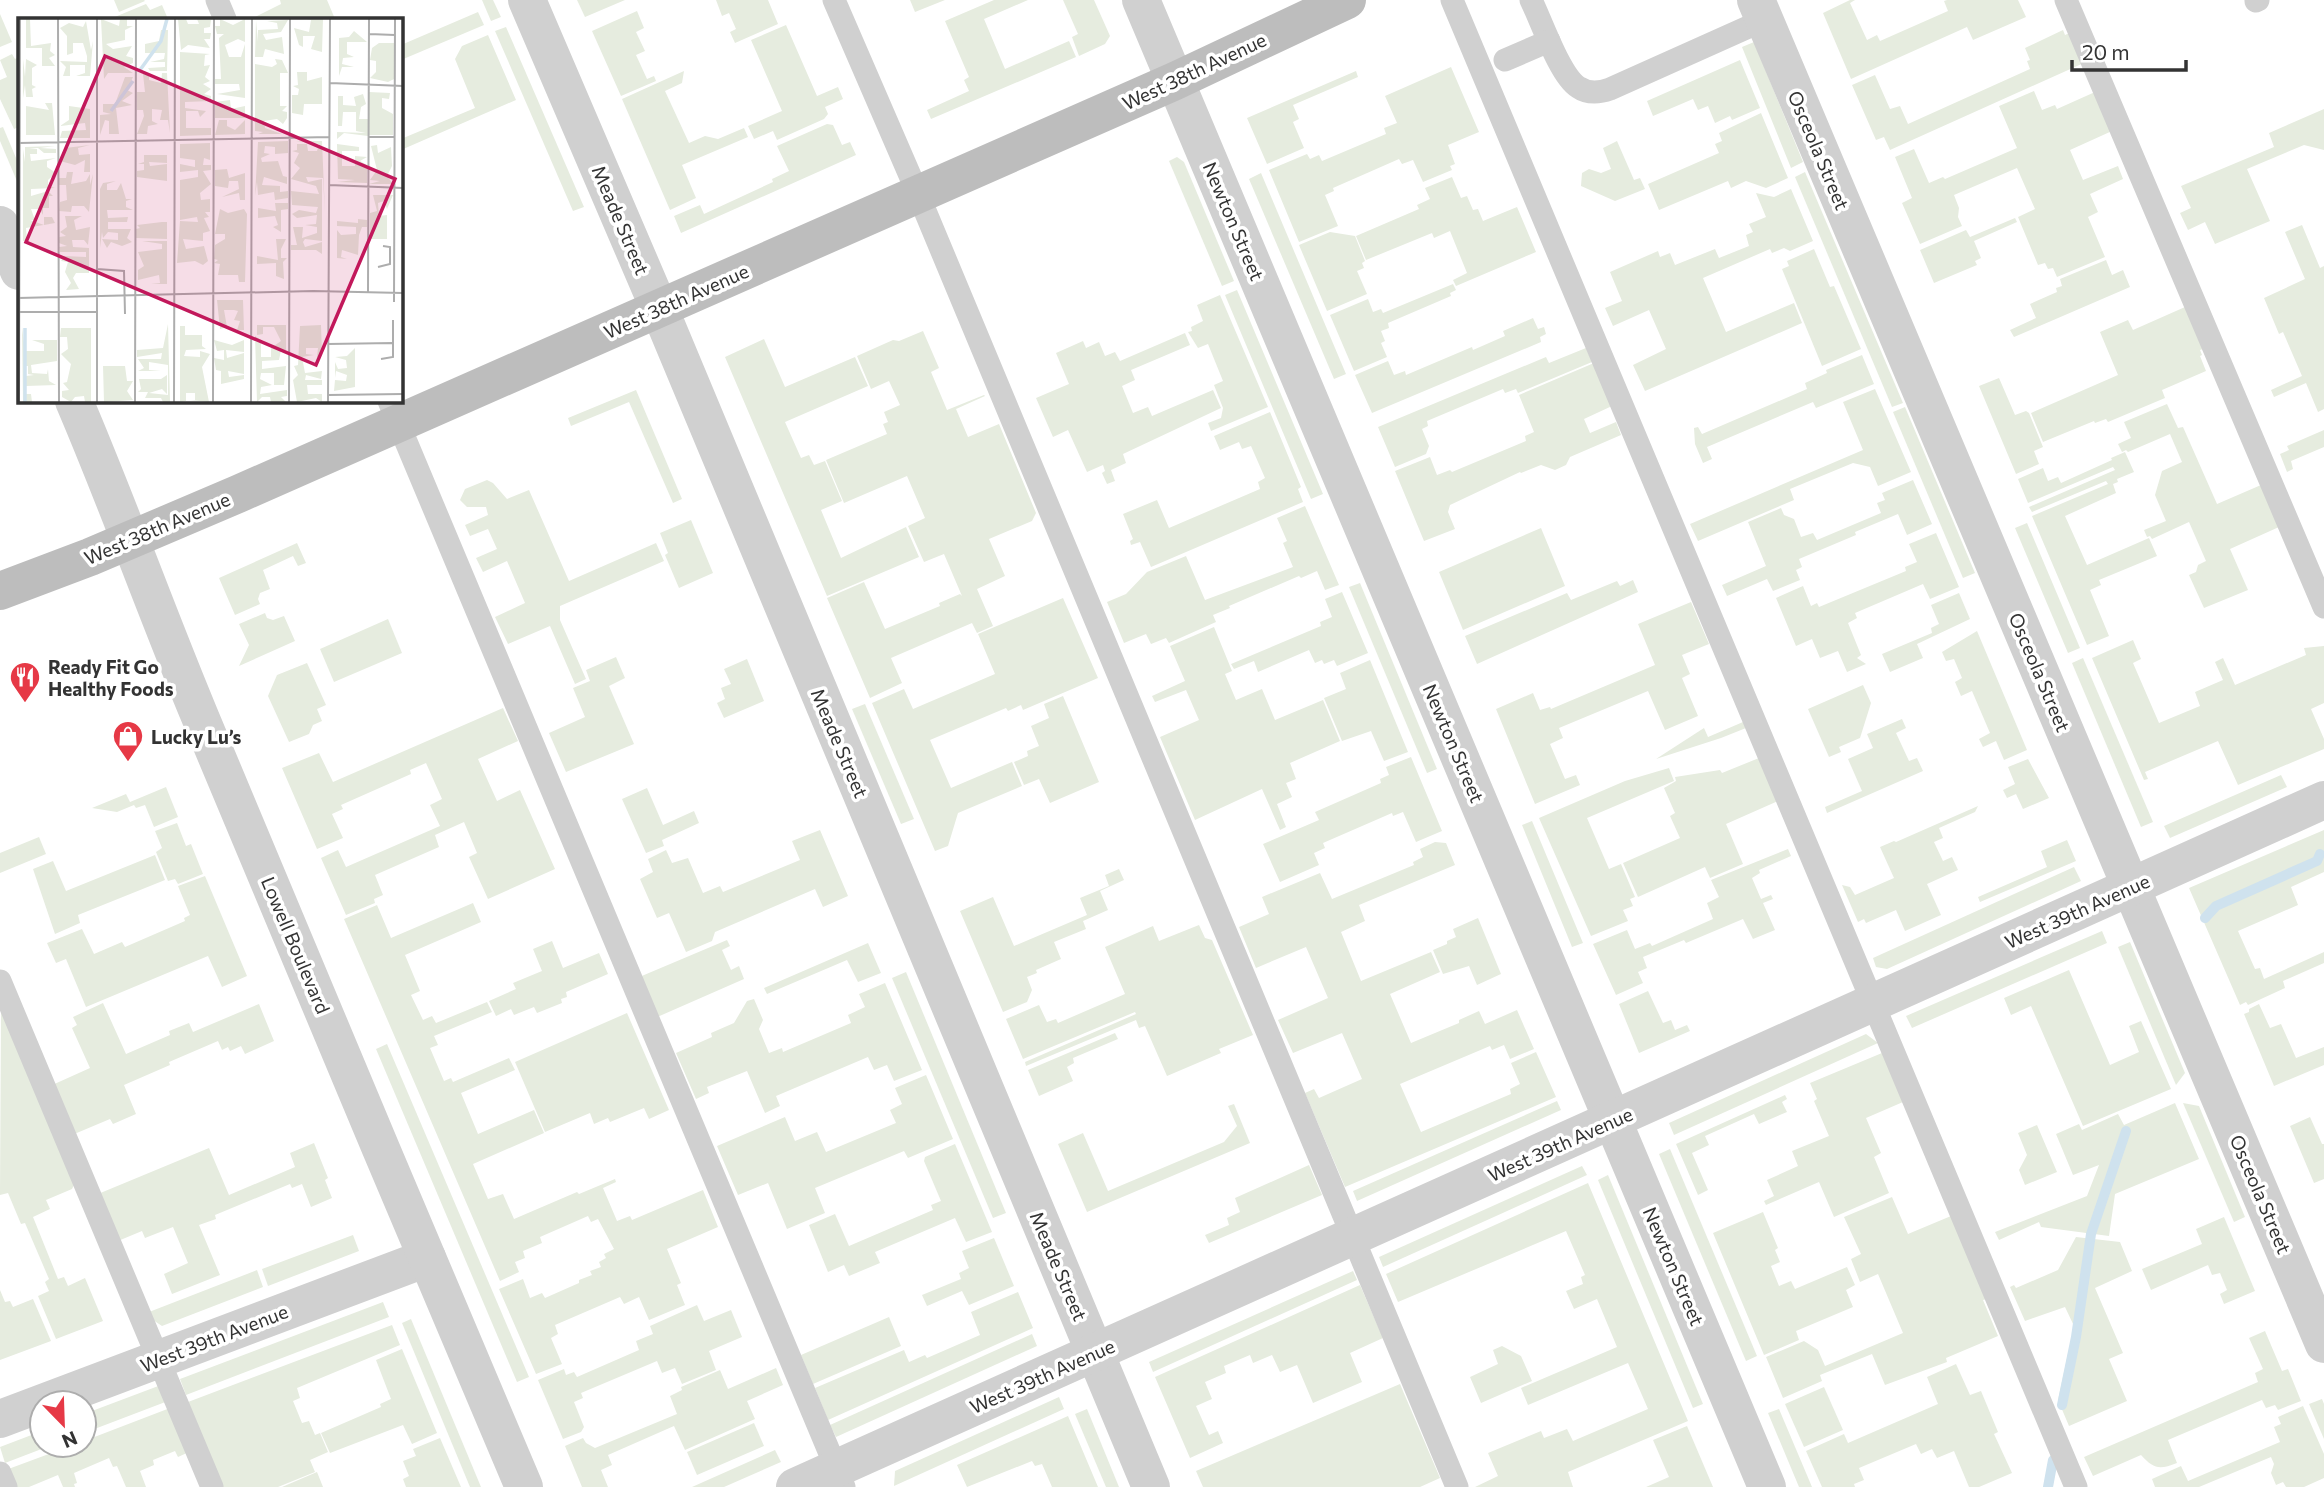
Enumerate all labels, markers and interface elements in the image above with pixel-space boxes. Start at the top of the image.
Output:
inset map [18,18,402,402]
street label: West 38th Avenue [1118,28,1270,114]
scale bar [2072,28,2186,72]
text: 20 m [2082,39,2130,64]
street label: Osceola Street [1784,87,1854,213]
street label: Newton Street [1199,158,1269,284]
street label: Meade Street [588,162,654,278]
street label: West 38th Avenue [600,259,752,343]
street label: West 38th Avenue [81,487,233,569]
street label: Osceola Street [2005,609,2075,735]
place label: Ready Fit Go Healthy Foods [48,655,174,700]
restaurant icon: Ready Fit Go Healthy Foods [8,660,42,704]
street label: Newton Street [1419,680,1489,806]
street label: Meade Street [807,685,873,801]
shop icon: Lucky Lu’s [111,719,145,763]
place label: Lucky Lu’s [151,725,241,748]
street label: West 39th Avenue [2001,869,2153,953]
street label: Lowell Boulevard [257,873,335,1017]
street label: West 39th Avenue [1484,1102,1636,1186]
street label: Osceola Street [2226,1131,2296,1257]
street label: Newton Street [1639,1203,1709,1329]
street label: Meade Street [1026,1208,1092,1324]
street label: West 39th Avenue [137,1299,291,1377]
street label: West 39th Avenue [966,1334,1118,1418]
north arrow [28,1389,98,1459]
text: N [59,1427,81,1453]

